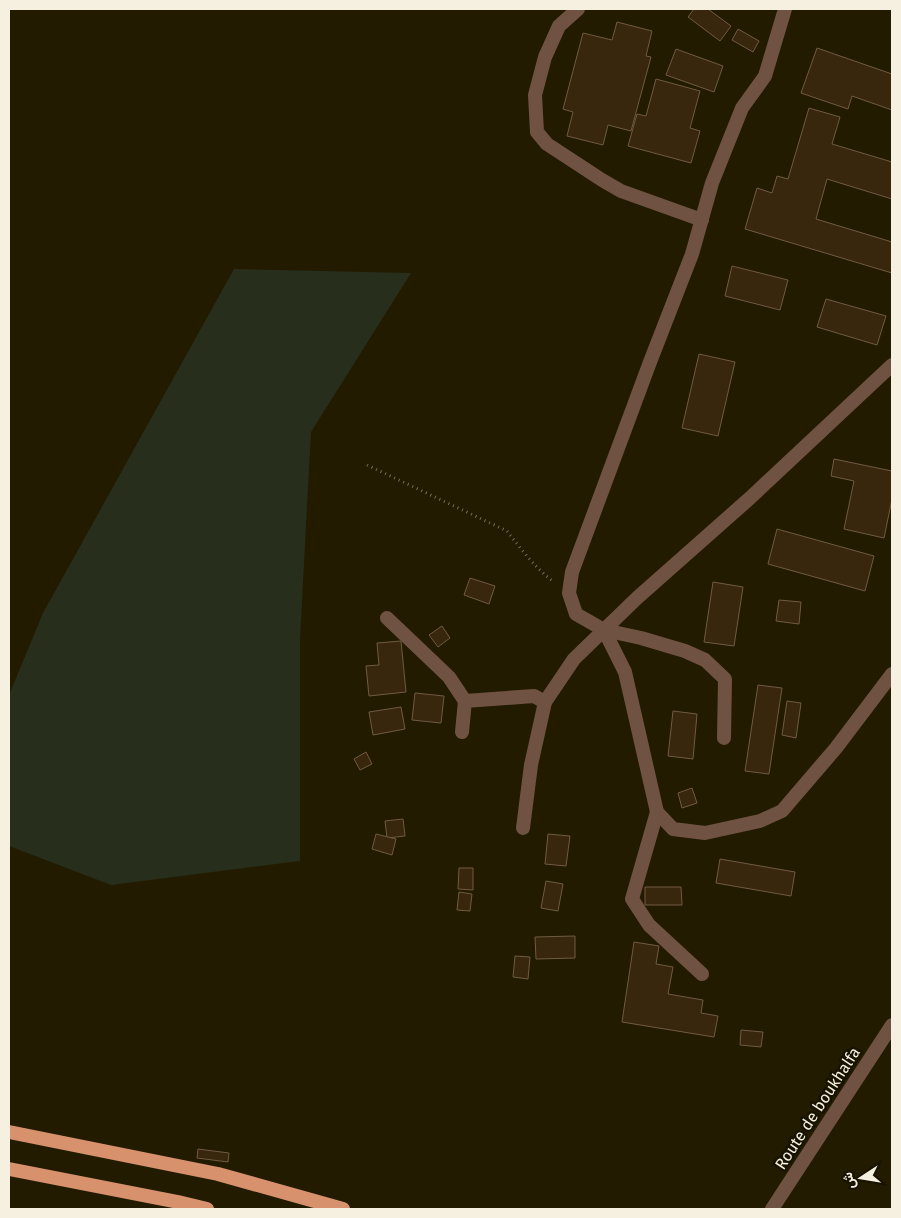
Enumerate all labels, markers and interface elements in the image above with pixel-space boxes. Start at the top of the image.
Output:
street label: Route de boukhalfa [771,1044,864,1173]
north arrow [836,1153,886,1203]
text: ش [839,1170,859,1191]

